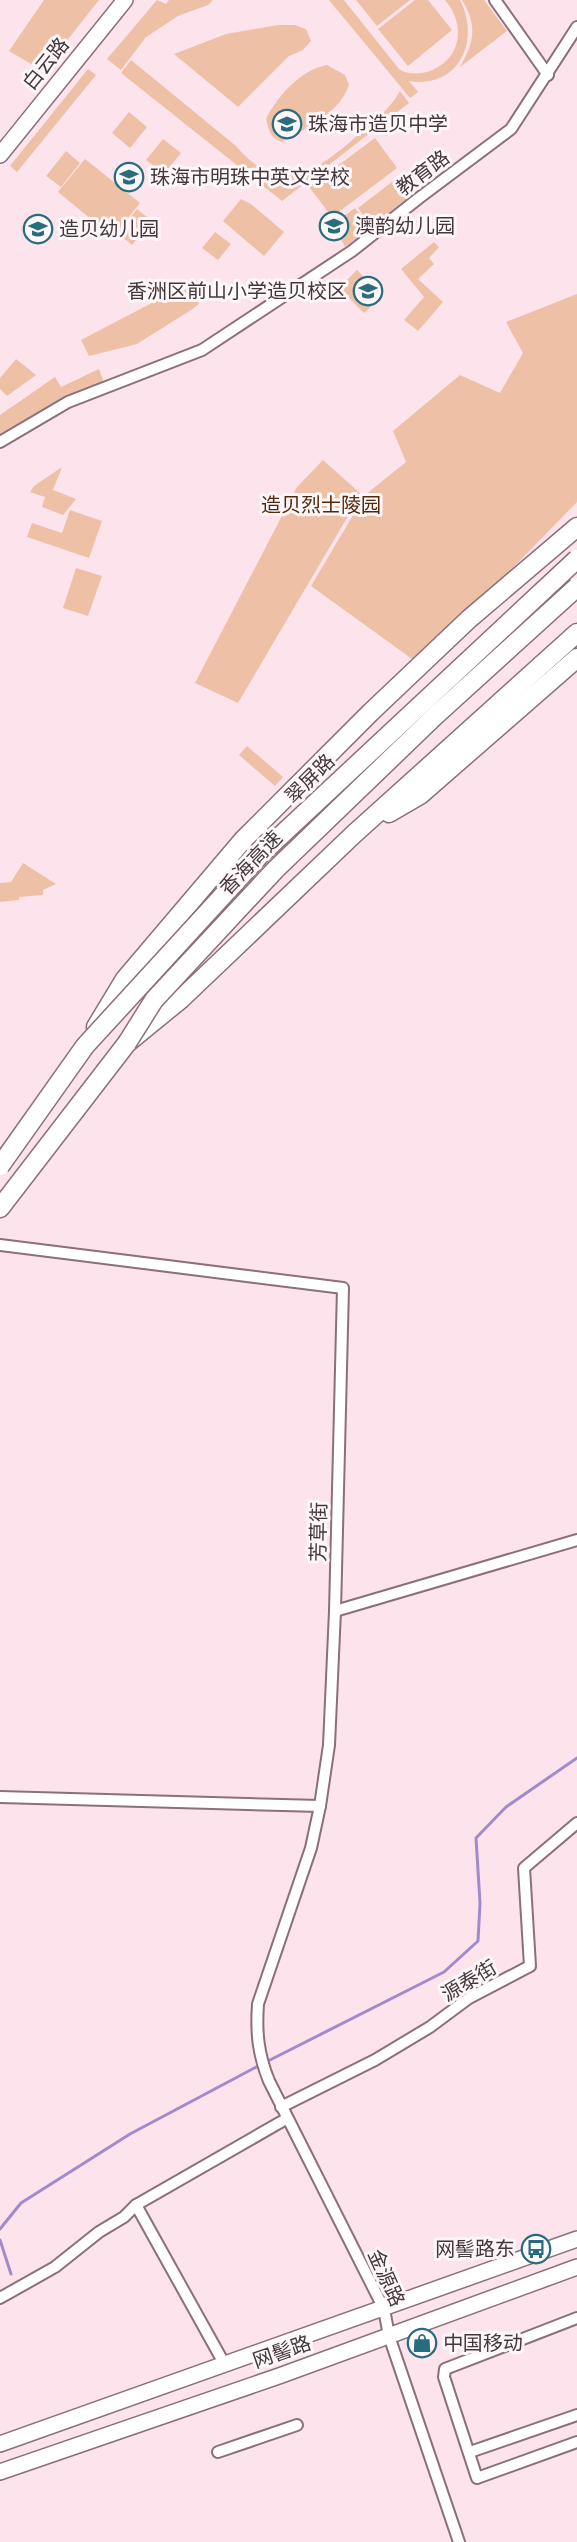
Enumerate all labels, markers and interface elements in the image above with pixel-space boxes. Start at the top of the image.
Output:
street label: 白云路 [18,33,74,95]
school or university icon: 珠海市造贝中学 [271,108,303,140]
place label: 珠海市造贝中学 [308,113,448,136]
street label: 教育路 [392,146,454,200]
school or university icon: 珠海市明珠中英文学校 [113,161,145,193]
place label: 珠海市明珠中英文学校 [150,166,350,189]
school or university icon: 澳韵幼儿园 [318,210,350,242]
school or university icon: 造贝幼儿园 [22,213,54,245]
place label: 澳韵幼儿园 [355,215,455,238]
place label: 造贝幼儿园 [59,218,159,241]
school or university icon: 香洲区前山小学造贝校区 [352,275,384,307]
place label: 香洲区前山小学造贝校区 [127,280,347,303]
park label: 造贝烈士陵园 [261,494,381,517]
street label: 翠屏路 [281,750,339,808]
street label: 香海高速 [215,826,287,900]
street label: 芳草街 [307,1502,331,1562]
street label: 源泰街 [437,1956,501,2006]
bus stop icon: 网髻路东 [520,2233,552,2265]
place label: 网髻路东 [435,2238,515,2261]
street label: 金源路 [363,2246,409,2310]
shop icon: 中国移动 [406,2327,438,2359]
street label: 网髻路 [250,2331,314,2373]
place label: 中国移动 [443,2332,523,2355]

